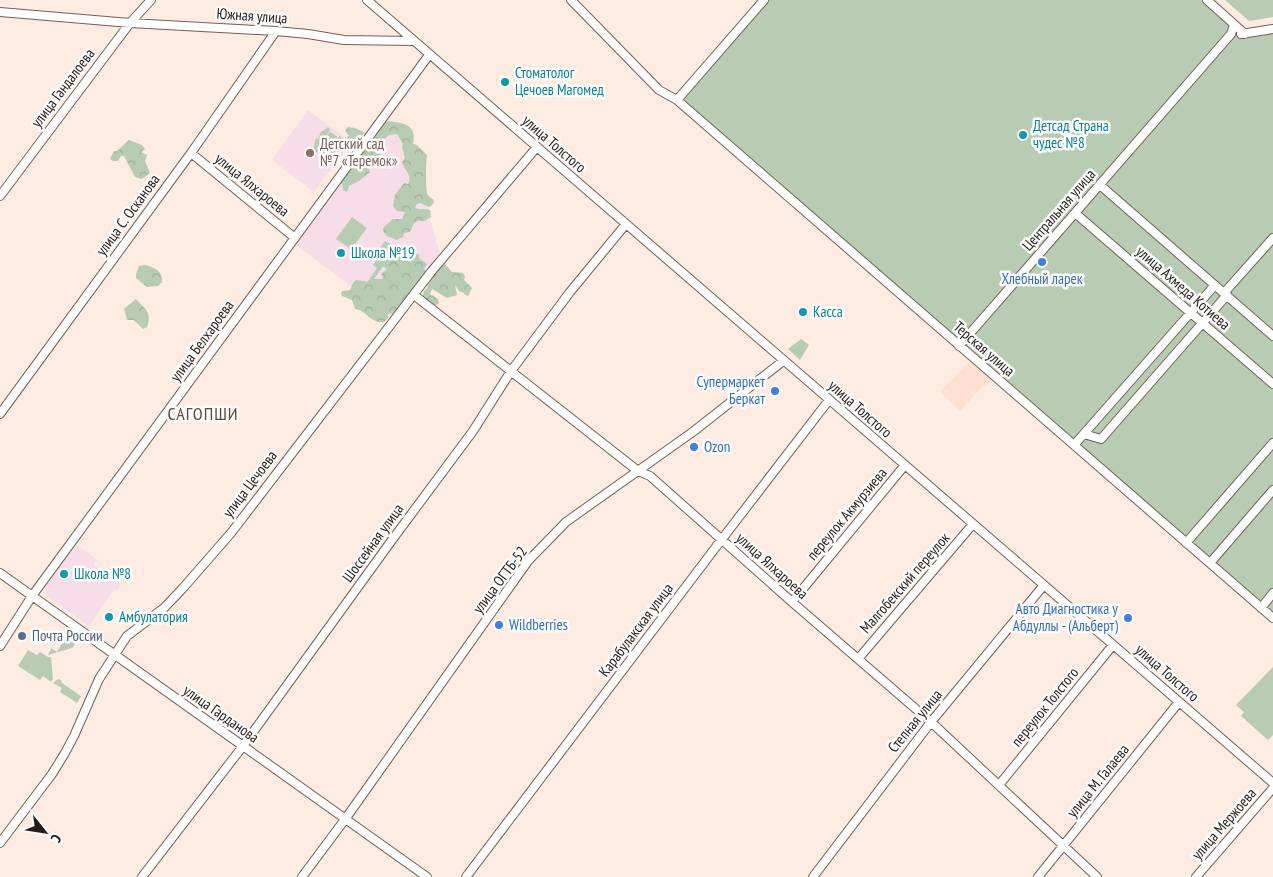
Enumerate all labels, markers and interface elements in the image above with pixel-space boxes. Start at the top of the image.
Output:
street label: Южная улица [216,4,288,27]
street label: улица Гандалоева [27,44,98,131]
place label: Стоматолог Цечоев Магомед [515,63,604,99]
marker: Стоматолог Цечоев Магомед [499,76,511,88]
street label: улица Толстого [519,111,590,176]
place label: Детсад Страна чудес №8 [1033,116,1109,152]
marker: Детсад Страна чудес №8 [1017,129,1029,141]
place label: Детский сад №7 «Теремок» [320,134,398,170]
marker: Детский сад №7 «Теремок» [304,147,316,159]
street label: улица Ялхароева [211,149,293,220]
street label: Центральная улица [1018,165,1099,254]
street label: улица С. Осканова [92,170,164,259]
street label: улица Ахмеда Котиева [1132,242,1234,334]
place label: Школа №19 [351,243,415,262]
marker: Школа №19 [335,247,347,259]
marker: Хлебный ларек [1036,256,1048,268]
place label: Хлебный ларек [1001,269,1083,288]
street label: улица Белхароева [166,296,238,385]
place label: Касса [813,302,843,321]
marker: Касса [797,306,809,318]
street label: Терская улица [950,317,1019,380]
place label: Супермаркет Беркат [696,372,765,408]
street label: улица Толстого [825,376,896,441]
marker: Супермаркет Беркат [769,385,781,397]
district label: САГОПШИ [167,402,239,425]
place label: Ozon [704,437,730,456]
marker: Ozon [688,441,700,453]
street label: улица Цечоева [218,447,281,521]
street label: переулок Акмурзиева [802,464,891,564]
street label: Шоссейная улица [338,500,407,586]
street label: улица Ялхароева [732,528,812,603]
street label: Малгобекский переулок [856,528,954,637]
street label: улица ОГТБ-52 [468,542,531,617]
place label: Школа №8 [74,564,131,583]
marker: Школа №8 [58,568,70,580]
street label: Карабулакская улица [594,579,677,680]
place label: Авто Диагностика у Абдуллы - (Альберт) [1013,599,1118,635]
place label: Амбулатория [119,607,188,626]
marker: Амбулатория [103,611,115,623]
marker: Авто Диагностика у Абдуллы - (Альберт) [1122,612,1134,624]
place label: Wildberries [509,615,568,634]
marker: Wildberries [493,619,505,631]
place label: Почта России [32,626,103,645]
marker: Почта России [16,630,28,642]
street label: улица Толстого [1132,640,1203,705]
street label: переулок Толстого [1007,663,1082,750]
street label: улица Гарданова [180,681,263,747]
street label: Степная улица [883,685,946,756]
street label: улица М. Галаева [1062,740,1133,821]
street label: улица Мержоева [1187,784,1260,863]
north arrow [20,807,70,857]
text: С [47,831,66,846]

